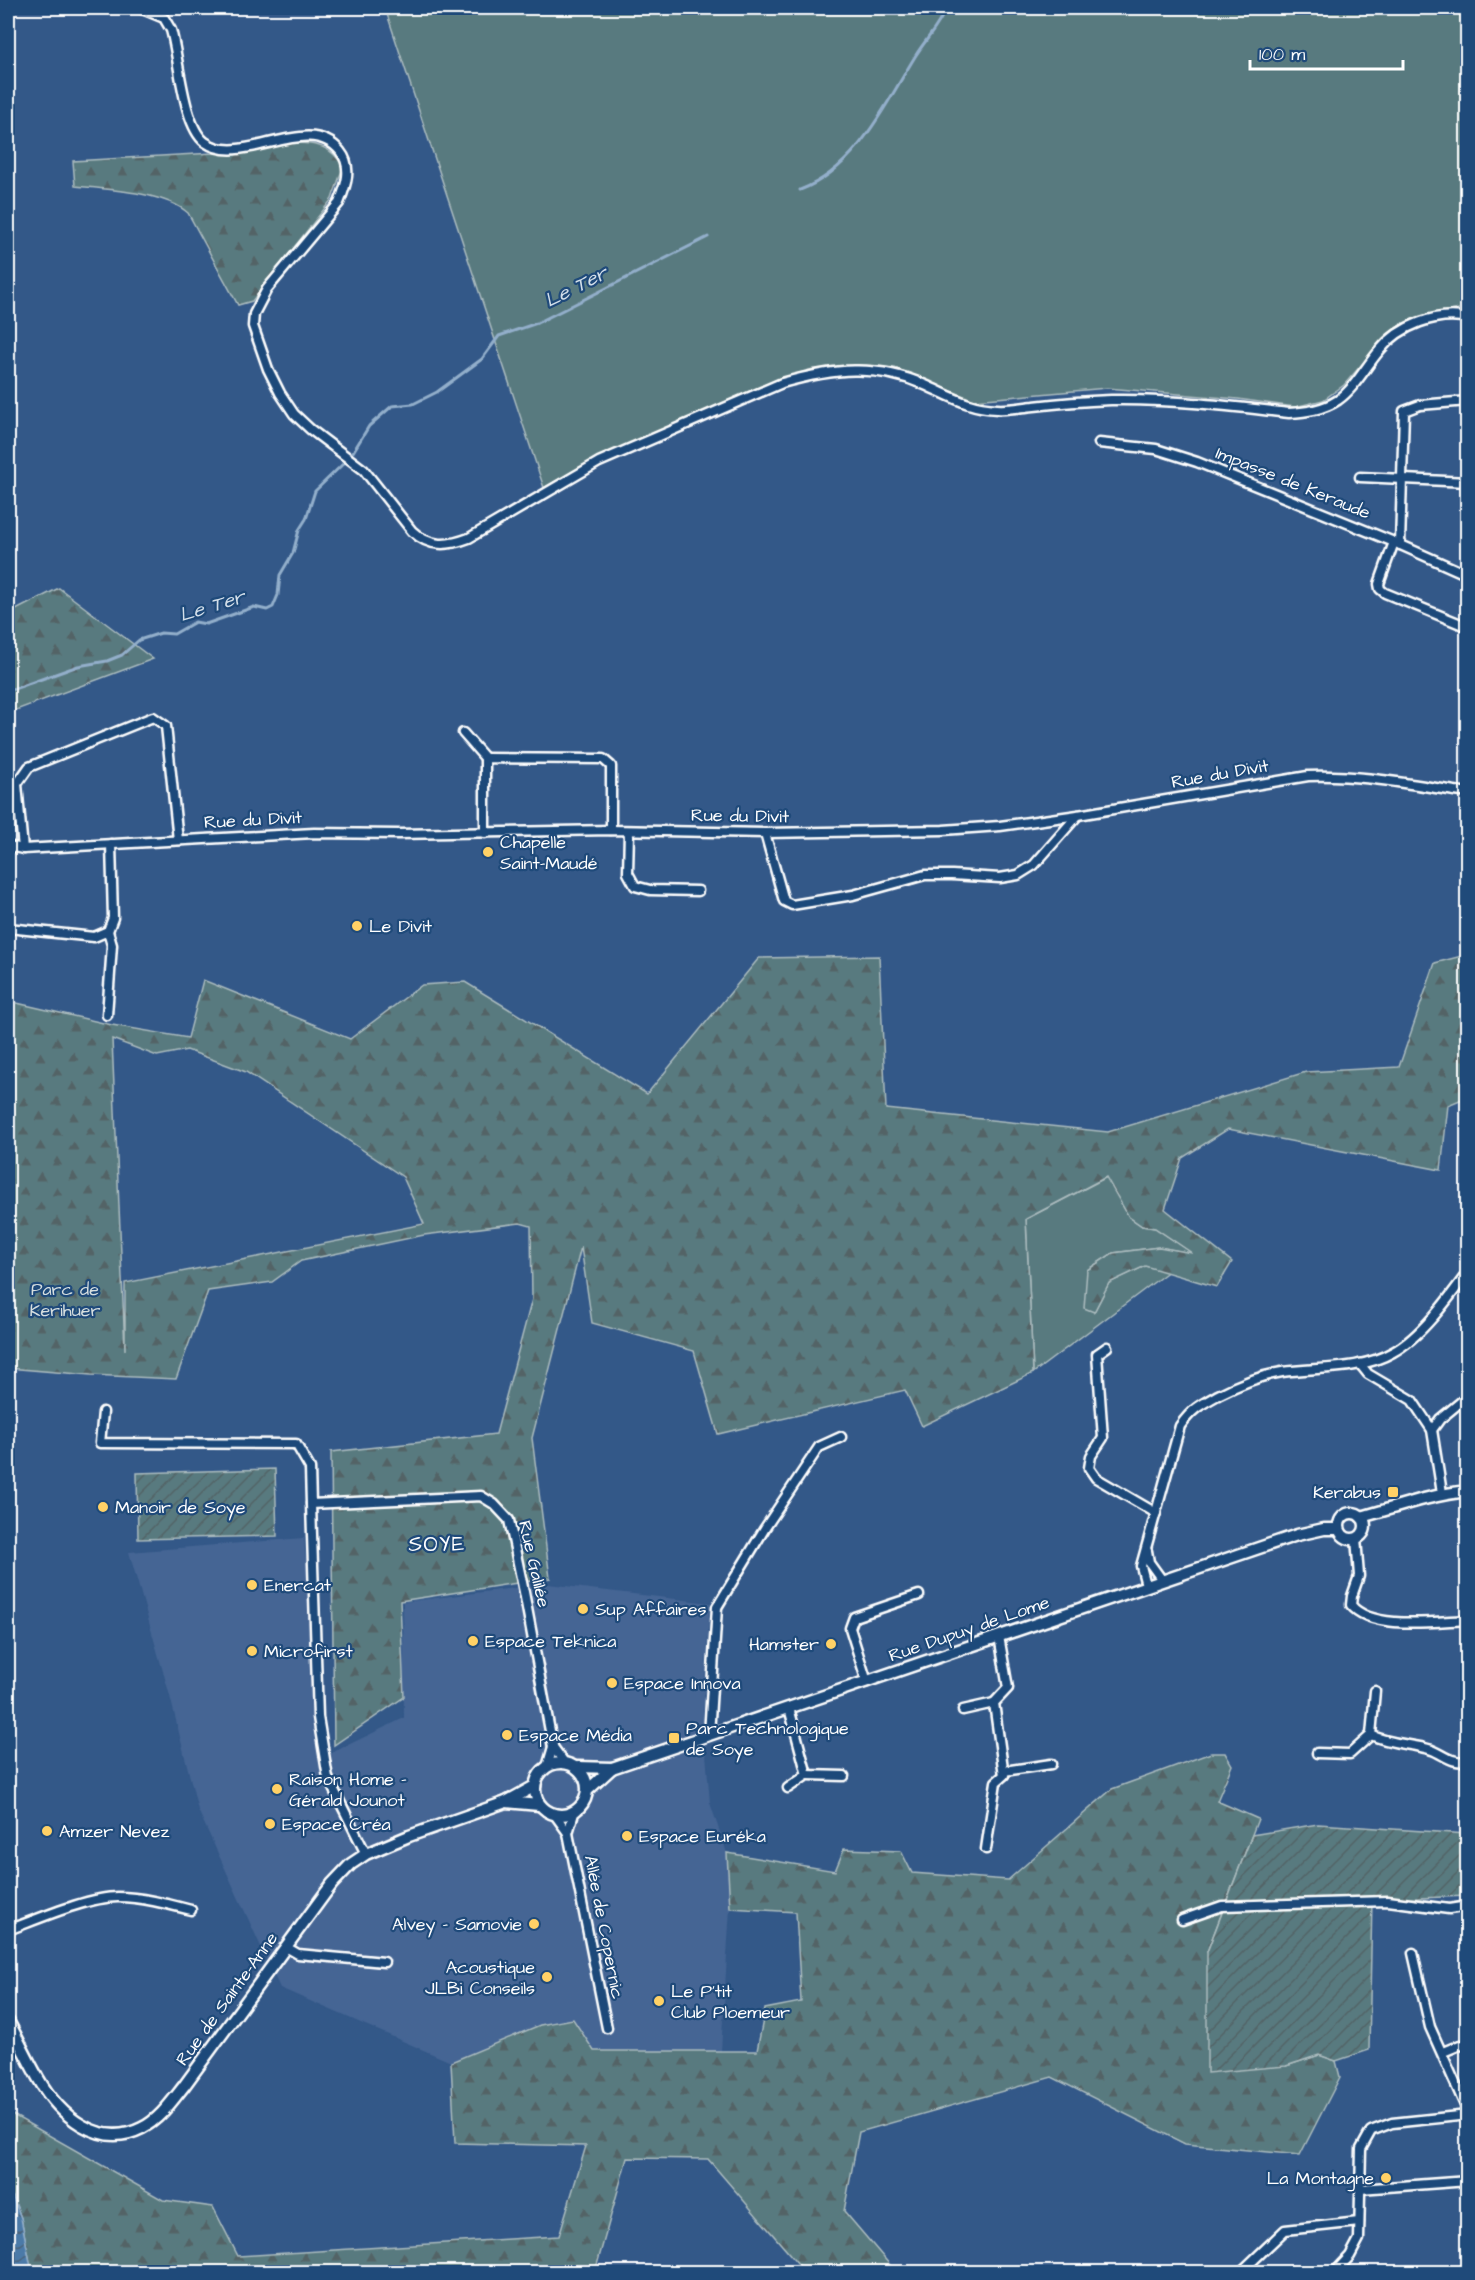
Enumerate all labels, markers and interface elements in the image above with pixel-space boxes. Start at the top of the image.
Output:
scale bar [1250,33,1403,71]
text: 100 m [1259,42,1305,67]
water label: Le Ter [540,258,614,315]
street label: Impasse de Keraude [1212,441,1374,526]
water label: Le Ter [176,582,250,629]
street label: Rue du Divit [1169,753,1271,795]
street label: Rue du Divit [691,803,790,829]
street label: Rue du Divit [203,805,303,835]
place label: Chapelle Saint-Maudé [500,830,598,876]
marker: Chapelle Saint-Maudé [481,845,495,859]
place label: Le Divit [369,914,433,939]
marker: Le Divit [350,919,364,933]
park label: Parc de Kerihuer [29,1277,101,1323]
place label: Kerabus [1313,1480,1381,1505]
marker: Kerabus [1386,1485,1400,1499]
place label: Manoir de Soye [115,1495,246,1521]
marker: Manoir de Soye [96,1500,110,1514]
street label: Rue Galilée [512,1518,556,1610]
district label: SOYE [408,1530,466,1559]
place label: Enercat [264,1573,332,1598]
marker: Enercat [245,1578,259,1592]
street label: Rue Dupuy de Lome [885,1590,1053,1669]
place label: Sup Affaires [595,1597,706,1622]
marker: Sup Affaires [576,1602,590,1616]
place label: Espace Teknica [485,1629,616,1654]
place label: Hamster [749,1632,819,1657]
marker: Espace Teknica [466,1634,480,1648]
marker: Hamster [824,1637,838,1651]
place label: Microfirst [264,1639,353,1664]
marker: Microfirst [245,1644,259,1658]
place label: Espace Innova [624,1671,741,1696]
marker: Espace Innova [605,1676,619,1690]
place label: Parc Technologique de Soye [686,1716,849,1763]
place label: Espace Média [519,1723,632,1748]
marker: Espace Média [500,1728,514,1742]
marker: Parc Technologique de Soye [667,1731,681,1745]
place label: Raison Home - Gérald Jounot [289,1767,407,1813]
marker: Raison Home - Gérald Jounot [270,1782,284,1796]
place label: Espace Créa [282,1812,391,1837]
marker: Espace Créa [263,1817,277,1831]
place label: Amzer Nevez [59,1819,169,1844]
marker: Amzer Nevez [40,1824,54,1838]
place label: Espace Euréka [639,1824,766,1849]
marker: Espace Euréka [620,1829,634,1843]
street label: Allée de Copernic [578,1853,630,2001]
place label: Alvey - Samovie [392,1912,522,1938]
marker: Alvey - Samovie [527,1917,541,1931]
street label: Rue de Sainte-Anne [170,1927,284,2071]
place label: Acoustique JLBi Conseils [425,1955,535,2001]
marker: Acoustique JLBi Conseils [540,1970,554,1984]
place label: Le P'tit Club Ploemeur [671,1979,790,2025]
marker: Le P'tit Club Ploemeur [652,1994,666,2008]
place label: La Montagne [1267,2166,1374,2192]
marker: La Montagne [1379,2171,1393,2185]

